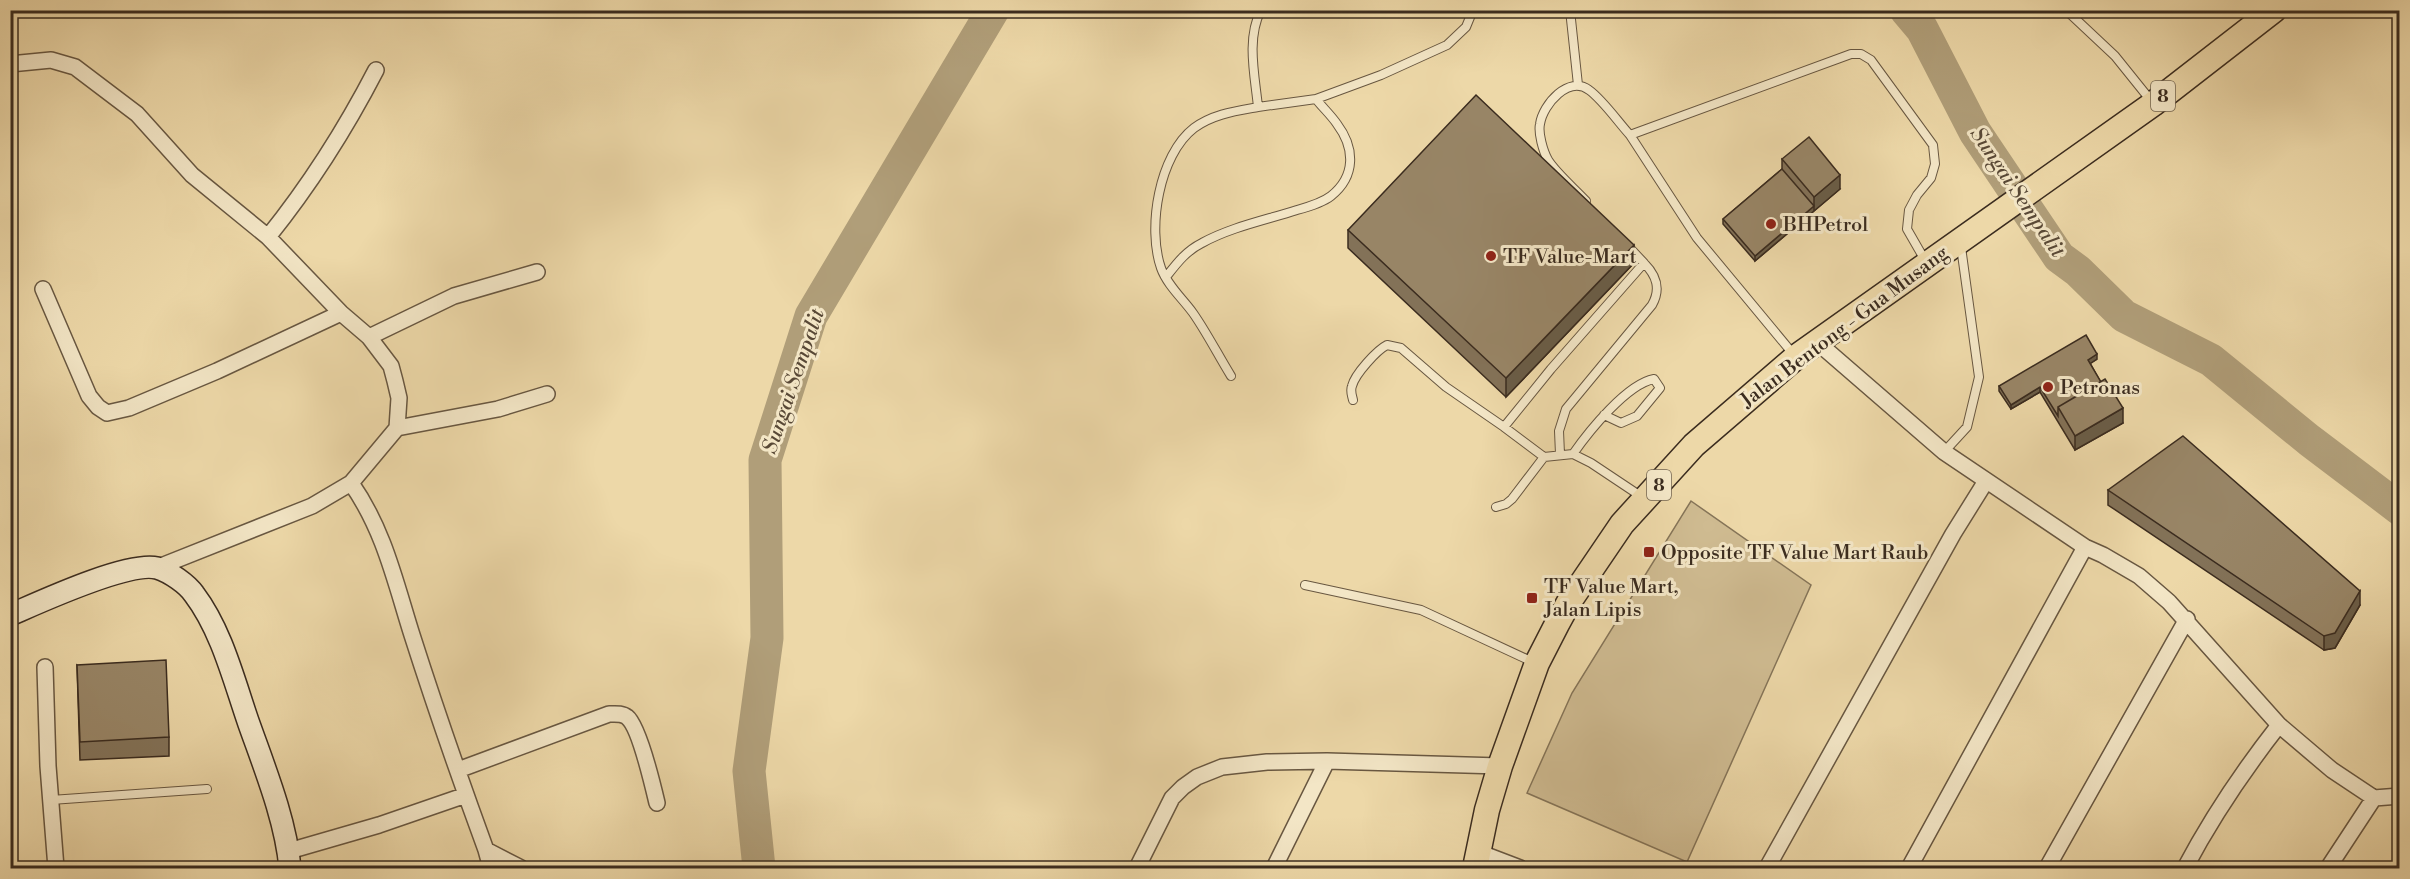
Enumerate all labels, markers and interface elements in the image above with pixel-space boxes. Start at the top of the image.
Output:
road number: 8 [2151,81,2175,111]
water label: Sungai Sempalit [1964,122,2071,264]
place label: BHPetrol [1782,213,1868,238]
marker: BHPetrol [1764,217,1778,231]
street label: Jalan Bentong - Gua Musang [1735,240,1954,414]
place label: TF Value-Mart [1503,245,1637,270]
marker: TF Value-Mart [1484,249,1498,263]
water label: Sungai Sempalit [757,304,831,457]
place label: Petronas [2060,376,2140,401]
marker: Petronas [2041,380,2055,394]
road number: 8 [1647,470,1671,500]
place label: Opposite TF Value Mart Raub [1661,541,1928,566]
marker: Opposite TF Value Mart Raub [1642,545,1656,559]
place label: TF Value Mart, Jalan Lipis [1543,575,1678,623]
marker: TF Value Mart, Jalan Lipis [1525,591,1539,605]

